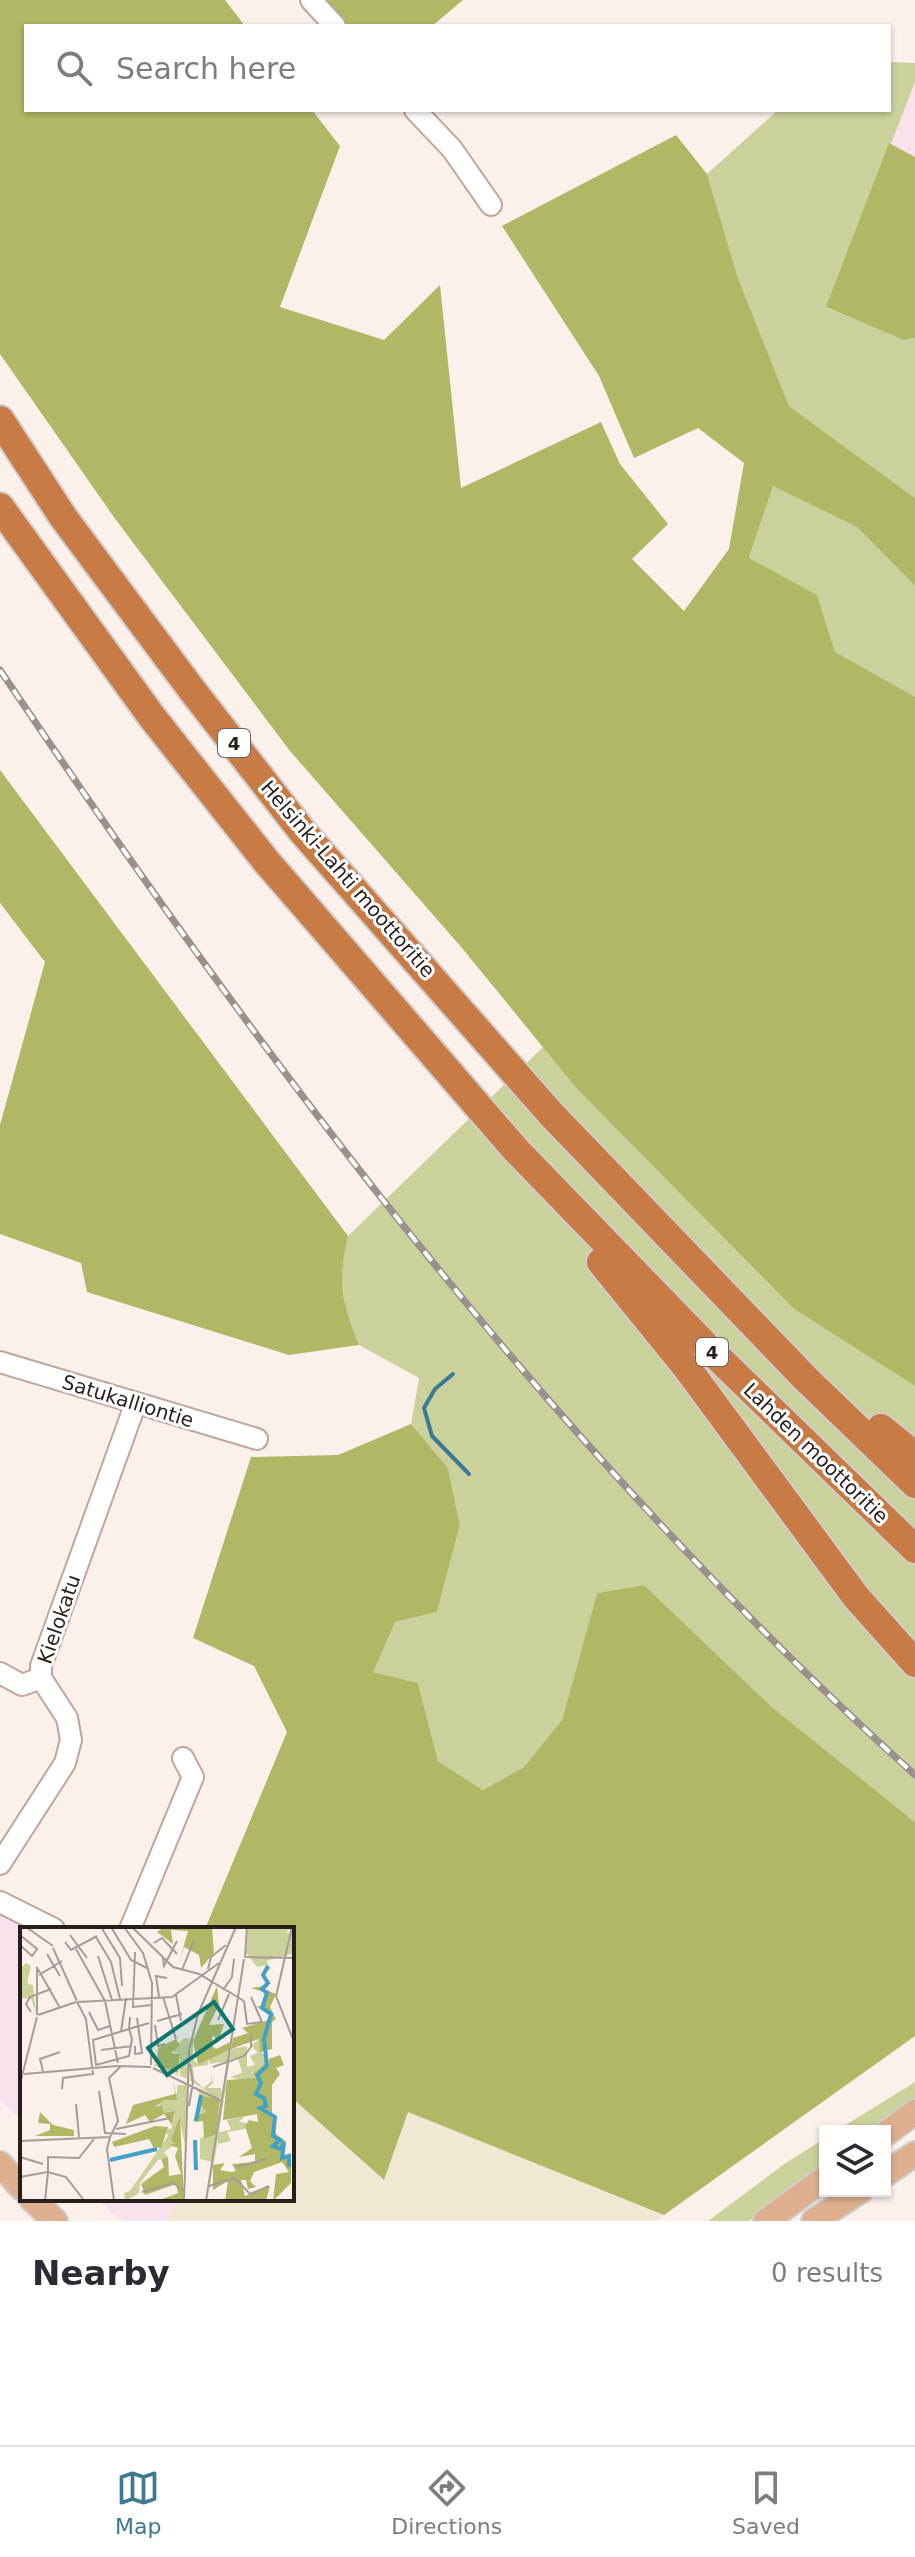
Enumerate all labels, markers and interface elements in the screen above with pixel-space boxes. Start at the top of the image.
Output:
search box [24,24,891,112]
icon: search [52,46,96,90]
text: Search here [116,51,296,86]
road number: 4 [218,729,250,757]
street label: Helsinki-Lahti moottoritie [256,776,440,982]
road number: 4 [696,1338,728,1366]
street label: Satukalliontie [59,1370,197,1432]
street label: Lahden moottoritie [739,1378,893,1528]
street label: Kielokatu [33,1571,85,1667]
inset map [20,1927,294,2201]
map controls [819,2125,891,2197]
button: layers [819,2125,891,2197]
text: Nearby [32,2253,170,2293]
text: 0 results [771,2258,883,2288]
tab: Map [115,2466,161,2539]
tab: Directions [391,2466,502,2539]
tab: Saved [732,2466,800,2539]

